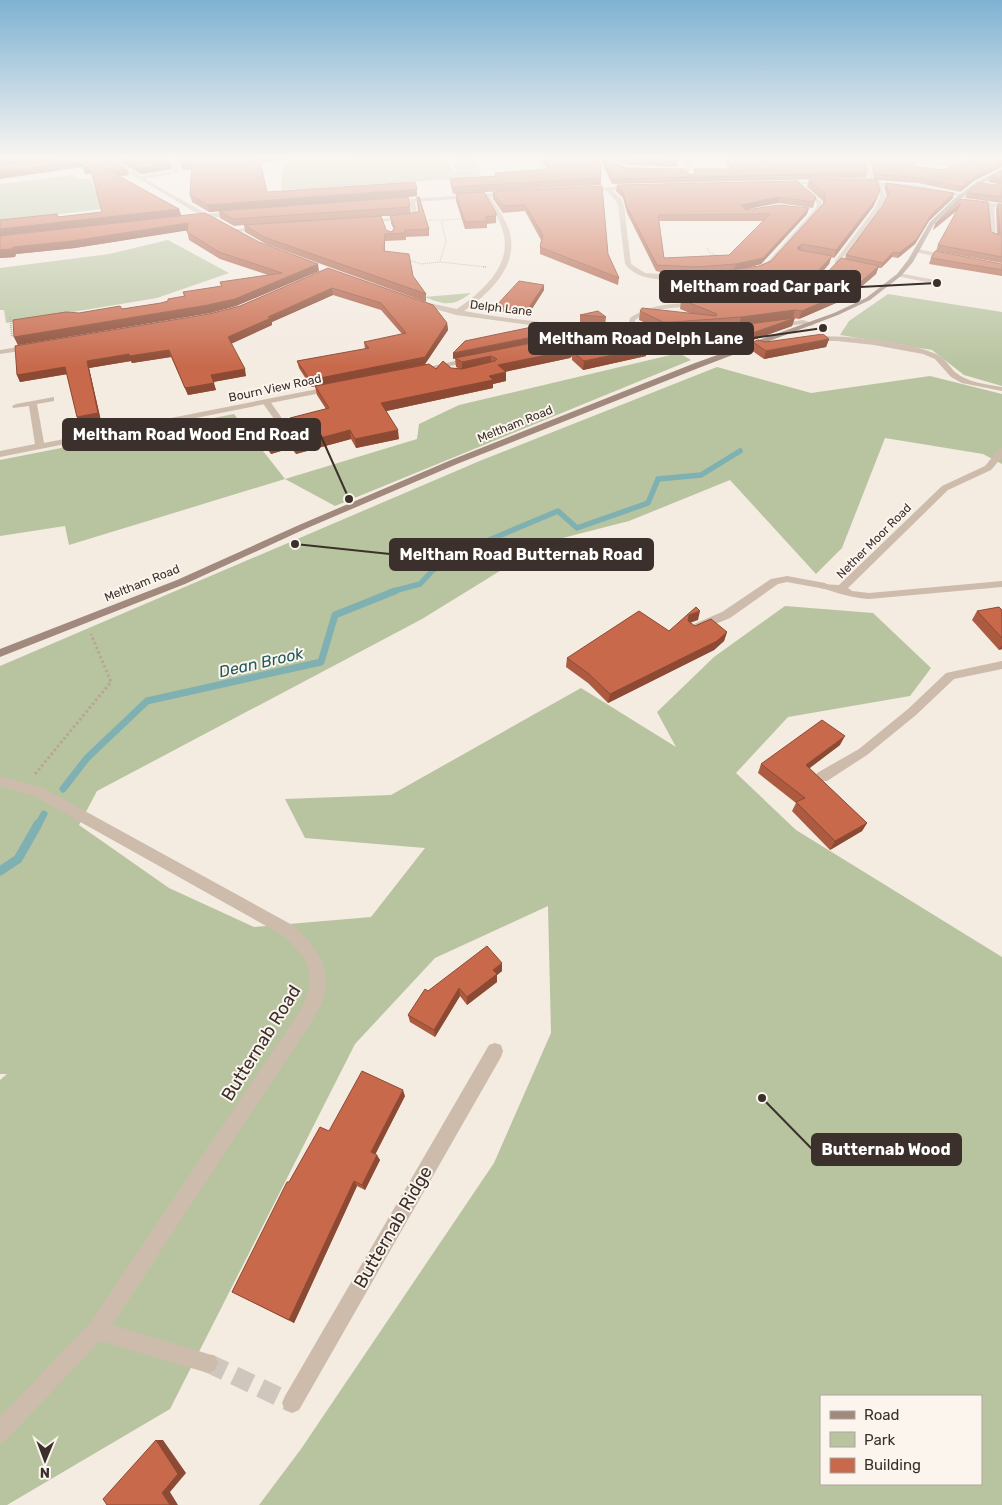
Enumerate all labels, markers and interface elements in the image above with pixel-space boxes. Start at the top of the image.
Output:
callout: Meltham road Car park [660,271,860,302]
text: Meltham road Car park [670,277,851,296]
street label: Delph Lane [469,297,533,319]
callout: Meltham Road Delph Lane [529,323,753,354]
text: Meltham Road Delph Lane [539,329,743,348]
street label: Bourn View Road [227,371,323,405]
street label: Meltham Road [475,403,555,445]
callout: Meltham Road Wood End Road [63,419,320,450]
text: Meltham Road Wood End Road [73,425,309,444]
street label: Nether Moor Road [834,501,914,581]
callout: Meltham Road Butternab Road [390,539,653,570]
text: Meltham Road Butternab Road [399,545,643,564]
street label: Meltham Road [102,562,182,604]
water label: Dean Brook [217,643,306,681]
street label: Butternab Road [217,981,305,1105]
callout: Butternab Wood [812,1134,961,1165]
text: Butternab Wood [822,1140,951,1159]
street label: Butternab Ridge [349,1162,437,1292]
legend [820,1395,982,1485]
text: Road [864,1406,900,1424]
text: Park [864,1431,895,1449]
north arrow [20,1435,70,1485]
text: Building [864,1456,921,1474]
text: N [40,1464,50,1481]

